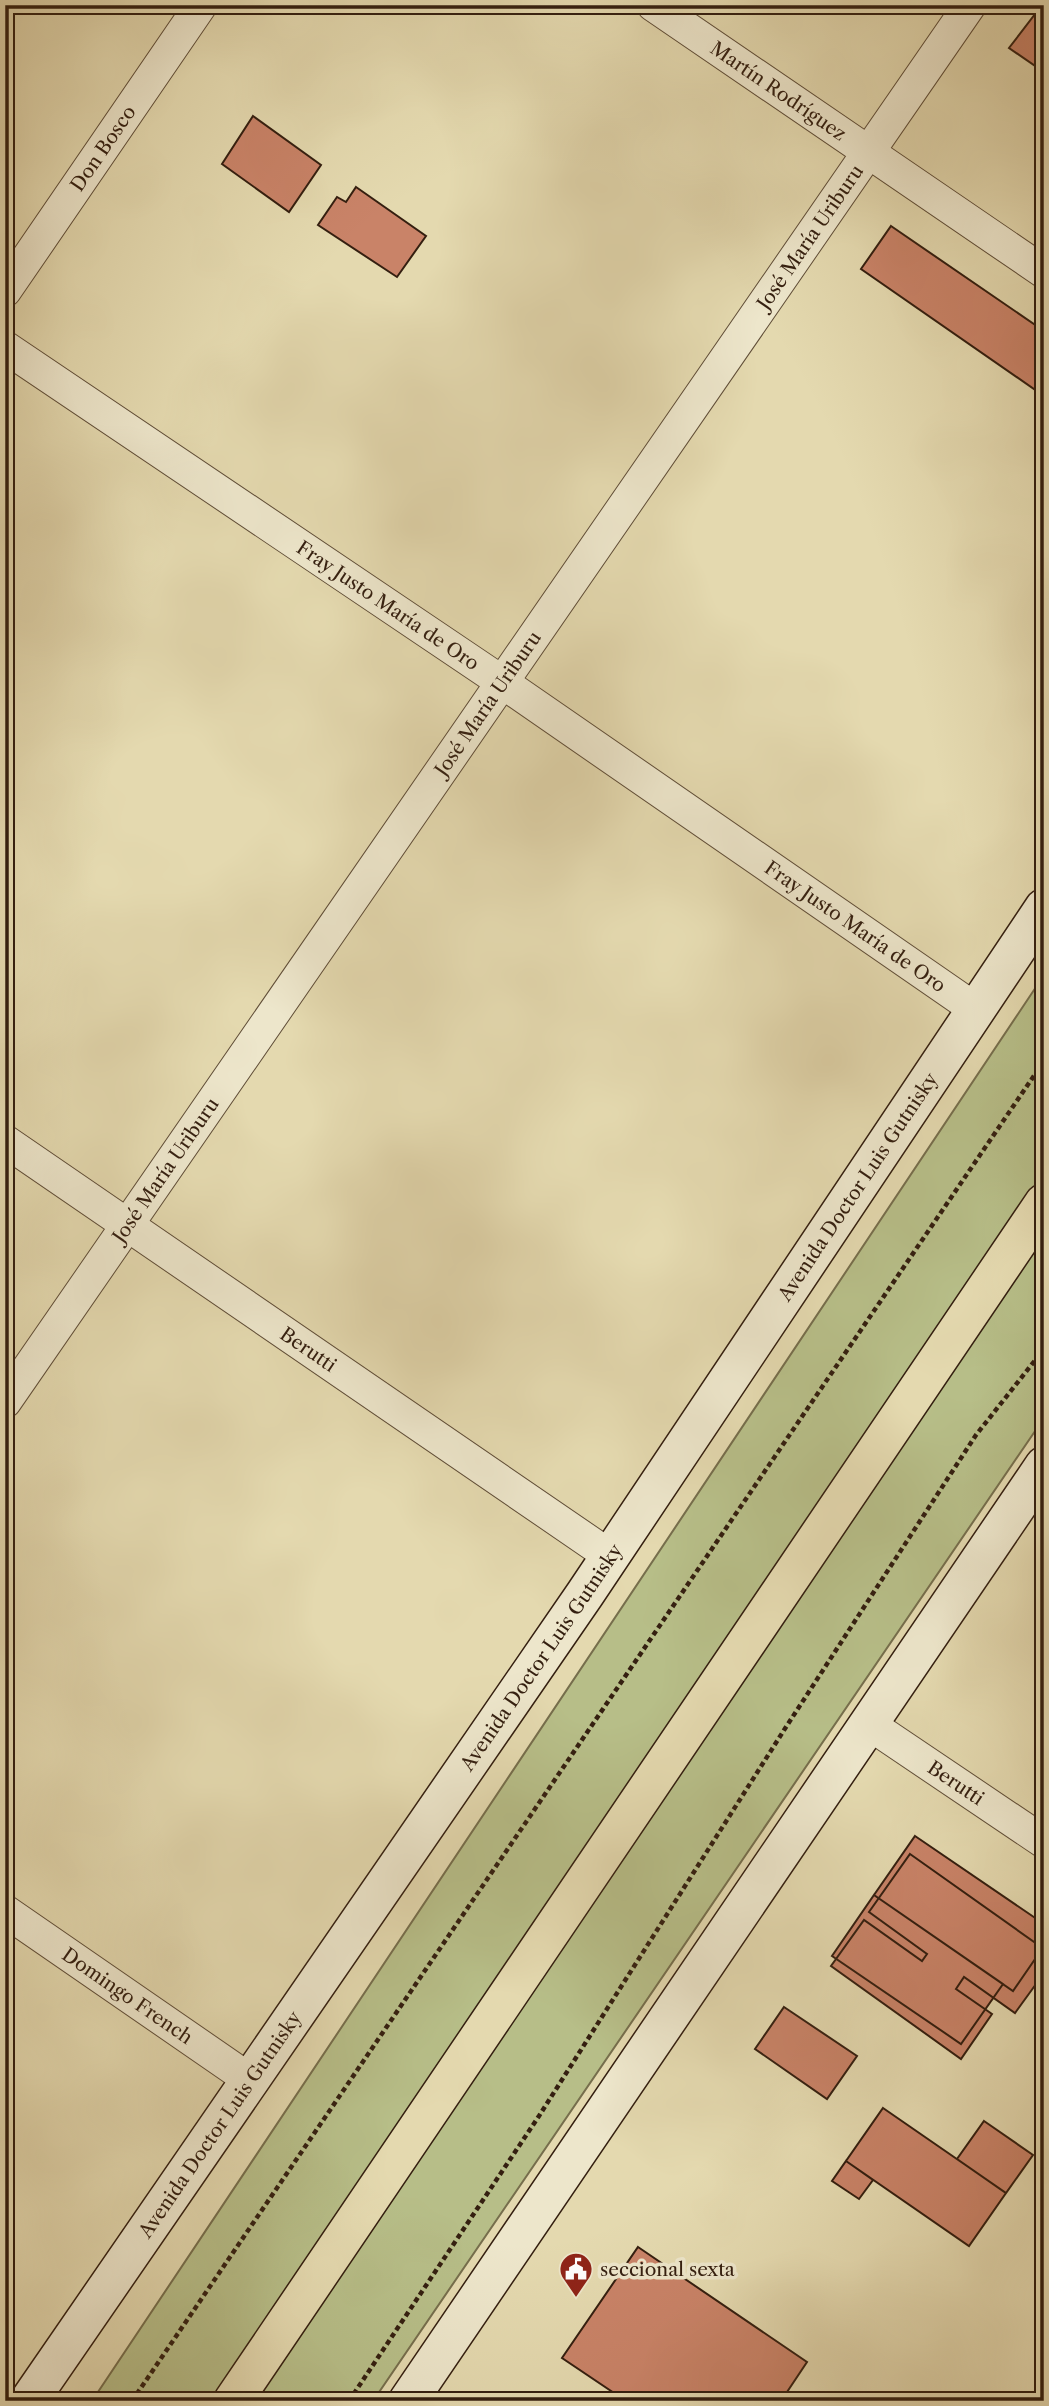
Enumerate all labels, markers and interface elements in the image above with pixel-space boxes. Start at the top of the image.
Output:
street label: Martín Rodríguez [706,36,851,145]
street label: Don Bosco [65,101,140,196]
street label: José María Uriburu [750,160,868,316]
street label: Fray Justo María de Oro [293,536,484,675]
street label: José María Uriburu [428,626,546,783]
street label: Fray Justo María de Oro [760,856,950,997]
street label: Avenida Doctor Luis Gutnisky [772,1068,942,1306]
street label: José María Uriburu [106,1093,223,1249]
street label: Berutti [276,1322,341,1377]
street label: Avenida Doctor Luis Gutnisky [455,1539,627,1776]
street label: Berutti [924,1756,989,1810]
street label: Domingo French [58,1943,197,2049]
street label: Avenida Doctor Luis Gutnisky [133,2006,306,2243]
public building icon: seccional sexta [557,2250,595,2299]
place label: seccional sexta [600,2258,735,2281]

